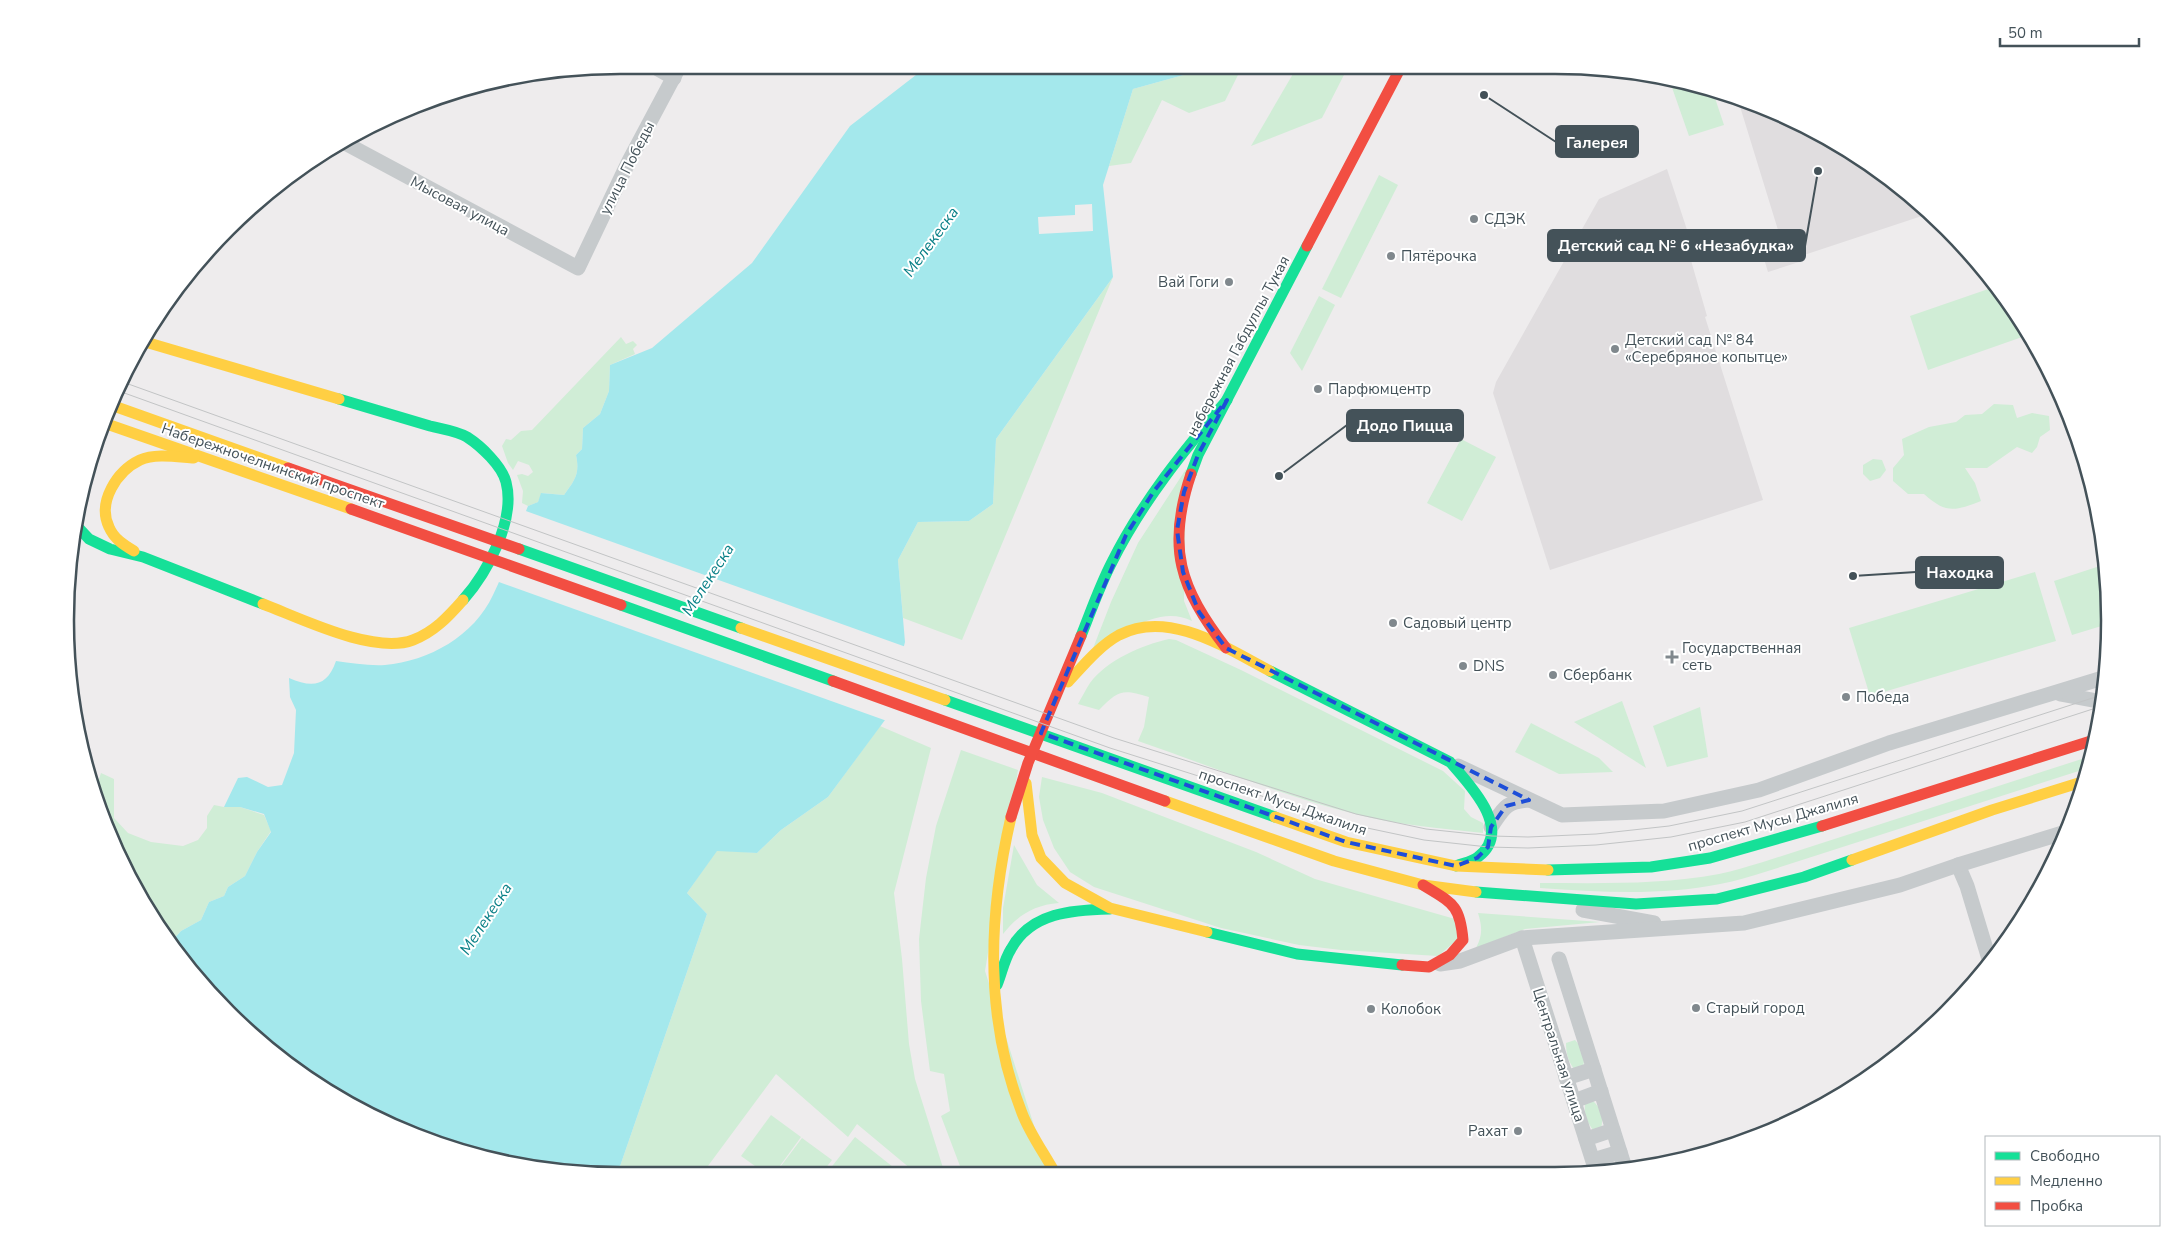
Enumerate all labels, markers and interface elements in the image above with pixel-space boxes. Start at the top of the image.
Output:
scale bar [2000,15,2139,47]
text: 50 m [2008,23,2043,43]
street label: улица Победы [595,118,659,218]
callout: Галерея [1556,126,1638,157]
text: Галерея [1566,132,1628,154]
street label: Мысовая улица [407,171,513,241]
water label: Мелекеска [898,202,964,282]
place label: СДЭК [1484,209,1526,229]
marker: СДЭК [1468,213,1480,225]
callout: Детский сад № 6 «Незабудка» [1548,230,1805,261]
text: Детский сад № 6 «Незабудка» [1558,235,1794,257]
place label: Пятёрочка [1401,246,1477,266]
marker: Пятёрочка [1385,250,1397,262]
street label: набережная Габдуллы Тукая [1182,252,1294,440]
place label: Вай Гоги [1158,272,1219,292]
marker: Вай Гоги [1223,276,1235,288]
place label: Детский сад № 84 «Серебряное копытце» [1625,330,1788,367]
marker: Детский сад № 84 «Серебряное копытце» [1609,343,1621,355]
place label: Парфюмцентр [1328,379,1431,399]
marker: Парфюмцентр [1312,383,1324,395]
callout: Додо Пицца [1347,410,1463,441]
text: Додо Пицца [1357,415,1453,437]
street label: Набережночелнинский проспект [159,418,388,514]
water label: Мелекеска [676,540,740,620]
callout: Находка [1916,557,2003,588]
text: Находка [1926,562,1994,584]
place label: Садовый центр [1403,613,1512,633]
marker: Садовый центр [1387,617,1399,629]
place label: Государственная сеть [1682,638,1801,675]
marker: Государственная сеть [1666,651,1678,663]
place label: DNS [1473,656,1504,676]
marker: DNS [1457,660,1469,672]
place label: Сбербанк [1563,665,1632,685]
marker: Сбербанк [1547,669,1559,681]
place label: Победа [1856,687,1909,707]
marker: Победа [1840,691,1852,703]
street label: проспект Мусы Джалиля [1196,764,1370,840]
street label: проспект Мусы Джалиля [1685,788,1861,856]
water label: Мелекеска [454,879,518,959]
street label: Центральная улица [1528,985,1590,1125]
place label: Старый город [1706,998,1805,1018]
place label: Колобок [1381,999,1441,1019]
marker: Старый город [1690,1002,1702,1014]
marker: Колобок [1365,1003,1377,1015]
place label: Рахат [1468,1121,1508,1141]
marker: Рахат [1512,1125,1524,1137]
legend [1985,1136,2160,1226]
text: Свободно [2030,1146,2100,1166]
text: Медленно [2030,1171,2103,1191]
text: Пробка [2030,1196,2083,1216]

